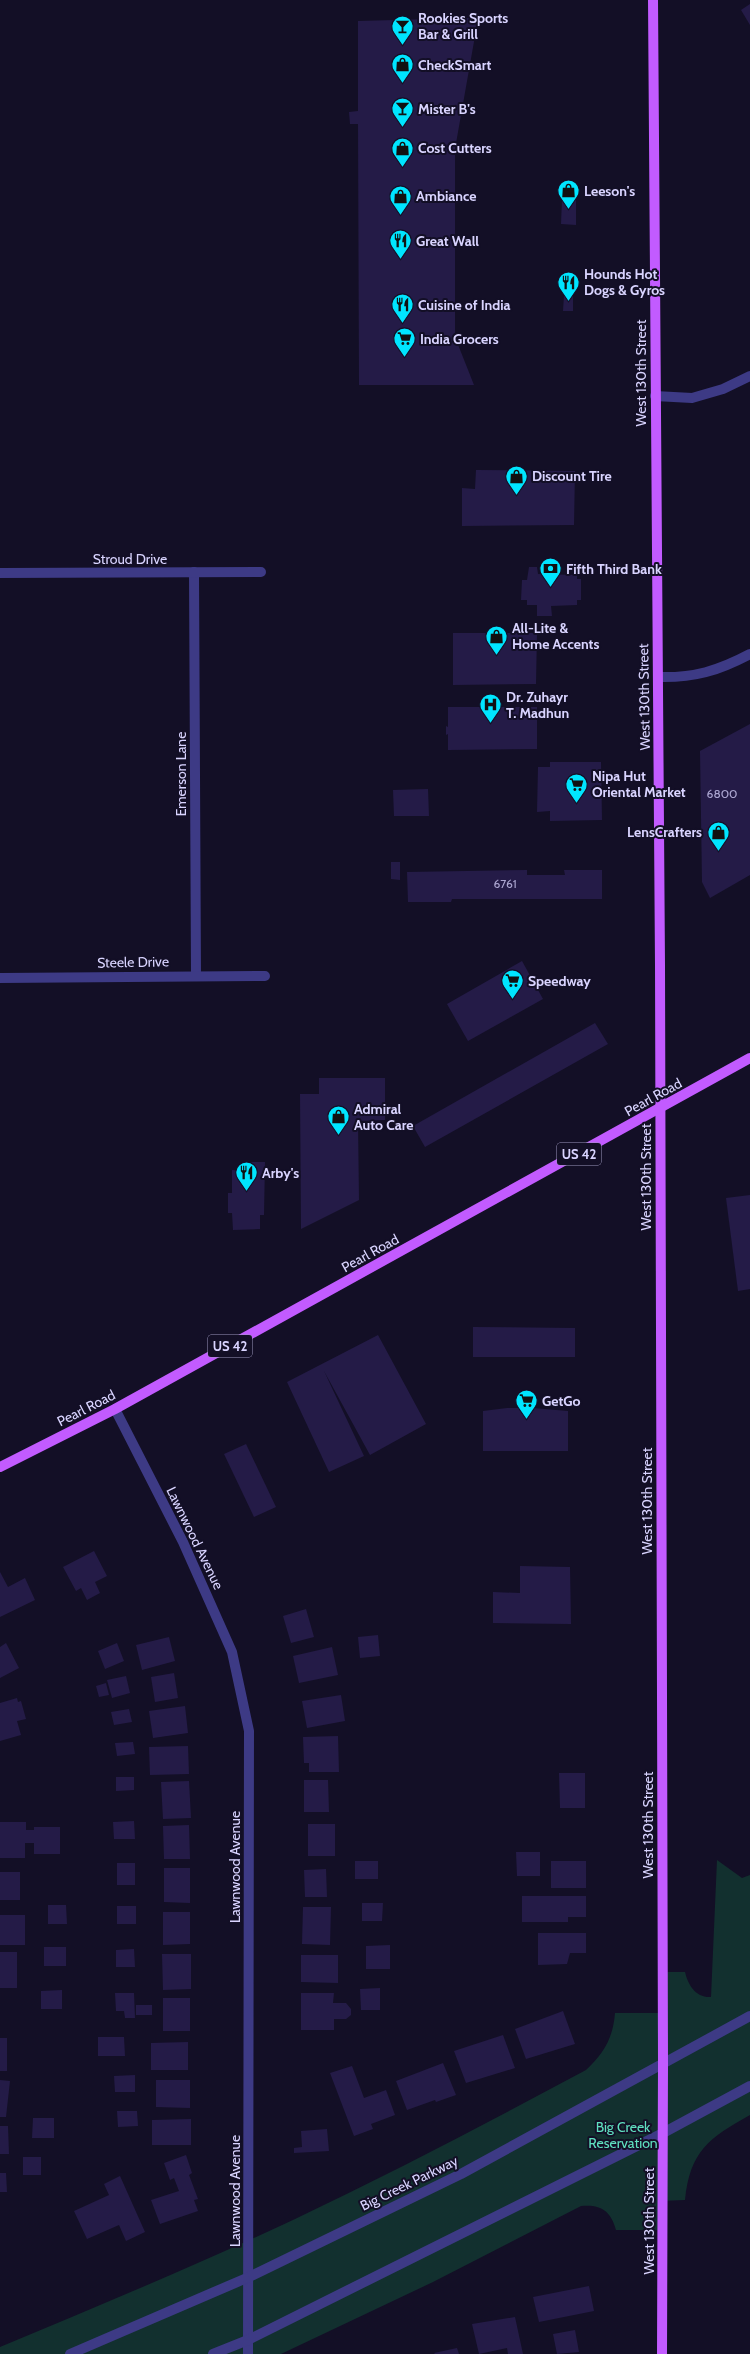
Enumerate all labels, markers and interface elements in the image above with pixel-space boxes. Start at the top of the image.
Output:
place label: Rookies Sports Bar & Grill [418,9,508,43]
bar icon: Rookies Sports Bar & Grill [390,13,416,46]
shop icon: CheckSmart [389,52,415,85]
place label: CheckSmart [418,56,491,74]
bar icon: Mister B's [389,96,415,129]
place label: Mister B's [418,100,476,118]
shop icon: Cost Cutters [389,135,415,168]
place label: Cost Cutters [418,139,492,157]
shop icon: Leeson's [556,178,582,211]
place label: Leeson's [584,182,635,200]
shop icon: Ambiance [387,183,413,216]
place label: Ambiance [416,187,477,205]
restaurant icon: Great Wall [388,228,414,261]
place label: Great Wall [416,232,479,250]
place label: Hounds Hot Dogs & Gyros [584,265,665,299]
restaurant icon: Hounds Hot Dogs & Gyros [555,269,581,302]
restaurant icon: Cuisine of India [389,292,415,325]
place label: Cuisine of India [418,296,511,314]
street label: West 130th Street [632,319,650,426]
supermarket icon: India Grocers [391,326,417,359]
place label: India Grocers [420,330,499,348]
shop icon: Discount Tire [504,463,530,496]
place label: Discount Tire [532,467,612,485]
street label: Stroud Drive [93,550,167,568]
bank icon: Fifth Third Bank [538,556,564,589]
place label: Fifth Third Bank [566,560,662,578]
place label: All-Lite & Home Accents [512,619,599,653]
shop icon: All-Lite & Home Accents [484,623,510,656]
street label: West 130th Street [634,643,654,751]
place label: Dr. Zuhayr T. Madhun [506,688,569,722]
hospital icon: Dr. Zuhayr T. Madhun [478,692,504,725]
street label: Emerson Lane [172,732,190,816]
place label: Nipa Hut Oriental Market [592,767,686,801]
supermarket icon: Nipa Hut Oriental Market [563,771,589,804]
house number: 6800 [707,786,737,801]
shop icon: LensCrafters [705,819,731,852]
place label: LensCrafters [627,823,702,841]
house number: 6761 [493,876,517,891]
street label: Steele Drive [97,952,169,972]
supermarket icon: Speedway [499,968,525,1001]
place label: Speedway [528,972,591,990]
street label: Pearl Road [621,1074,685,1120]
place label: Admiral Auto Care [354,1100,413,1134]
shop icon: Admiral Auto Care [325,1104,351,1137]
street label: West 130th Street [637,1123,655,1230]
road number: US 42 [557,1143,601,1165]
restaurant icon: Arby's [233,1160,259,1193]
place label: Arby's [262,1164,299,1182]
street label: Pearl Road [338,1230,402,1276]
road number: US 42 [208,1335,252,1357]
street label: Pearl Road [54,1386,118,1430]
supermarket icon: GetGo [513,1388,539,1421]
place label: GetGo [542,1392,580,1410]
street label: West 130th Street [638,1447,656,1554]
street label: Lawnwood Avenue [162,1484,228,1592]
street label: West 130th Street [639,1771,657,1878]
street label: Lawnwood Avenue [226,1811,244,1923]
park label: Big Creek Reservation [588,2118,658,2152]
street label: Lawnwood Avenue [226,2135,244,2247]
street label: Big Creek Parkway [357,2152,461,2214]
street label: West 130th Street [640,2167,658,2274]

